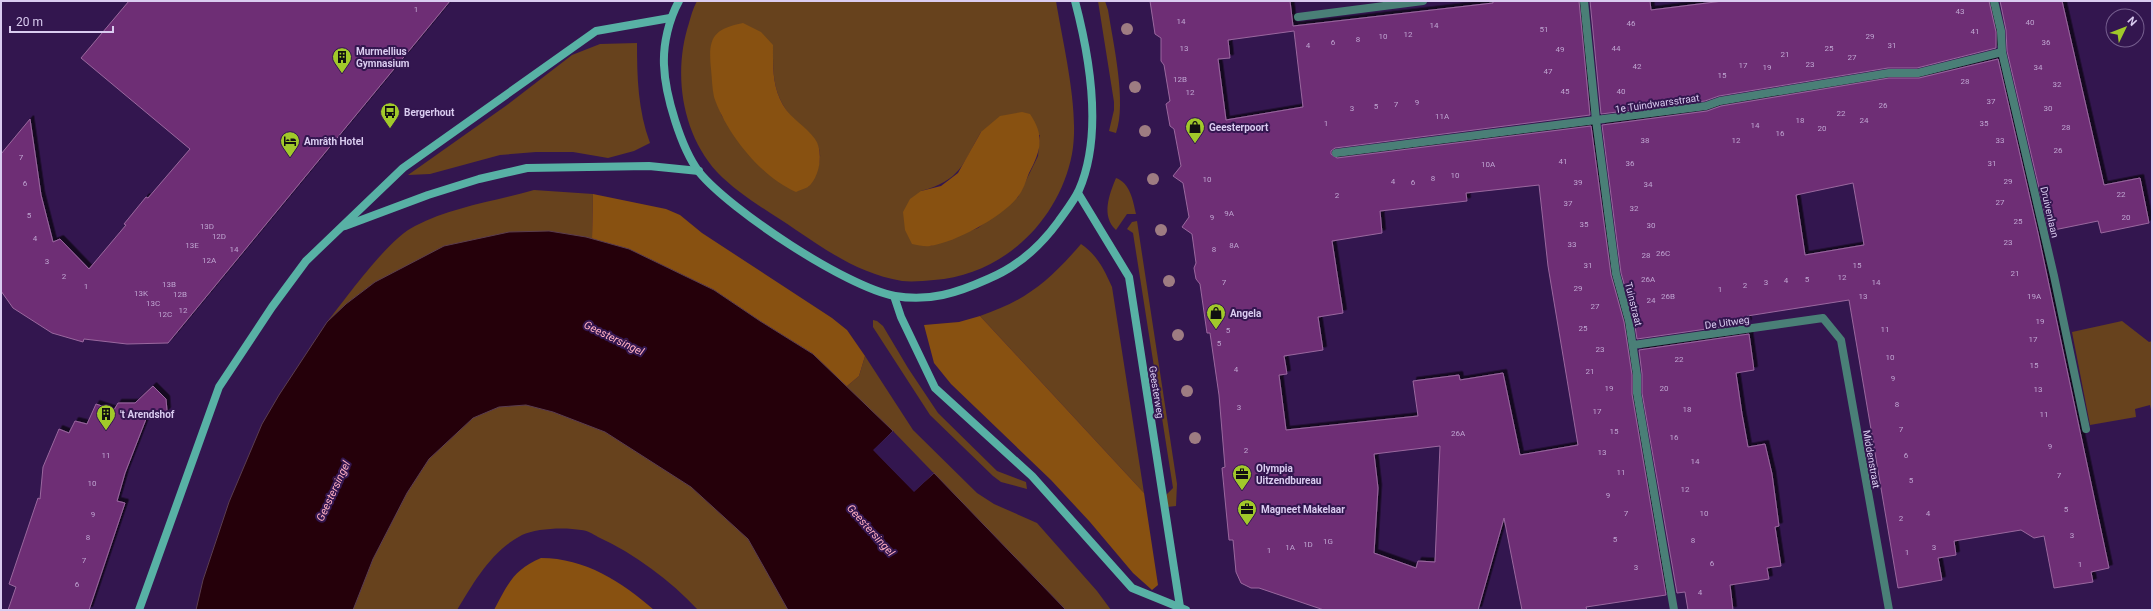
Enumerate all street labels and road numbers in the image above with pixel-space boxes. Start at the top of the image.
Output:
street label: 1e Tuindwarsstraat [1614,92,1700,115]
street label: Druivenlaan [2038,185,2061,239]
street label: Tuinstraat [1623,281,1644,327]
street label: De Uitweg [1704,314,1750,331]
street label: Geesterweg [1147,365,1166,419]
street label: Middenstraat [1861,429,1882,489]

